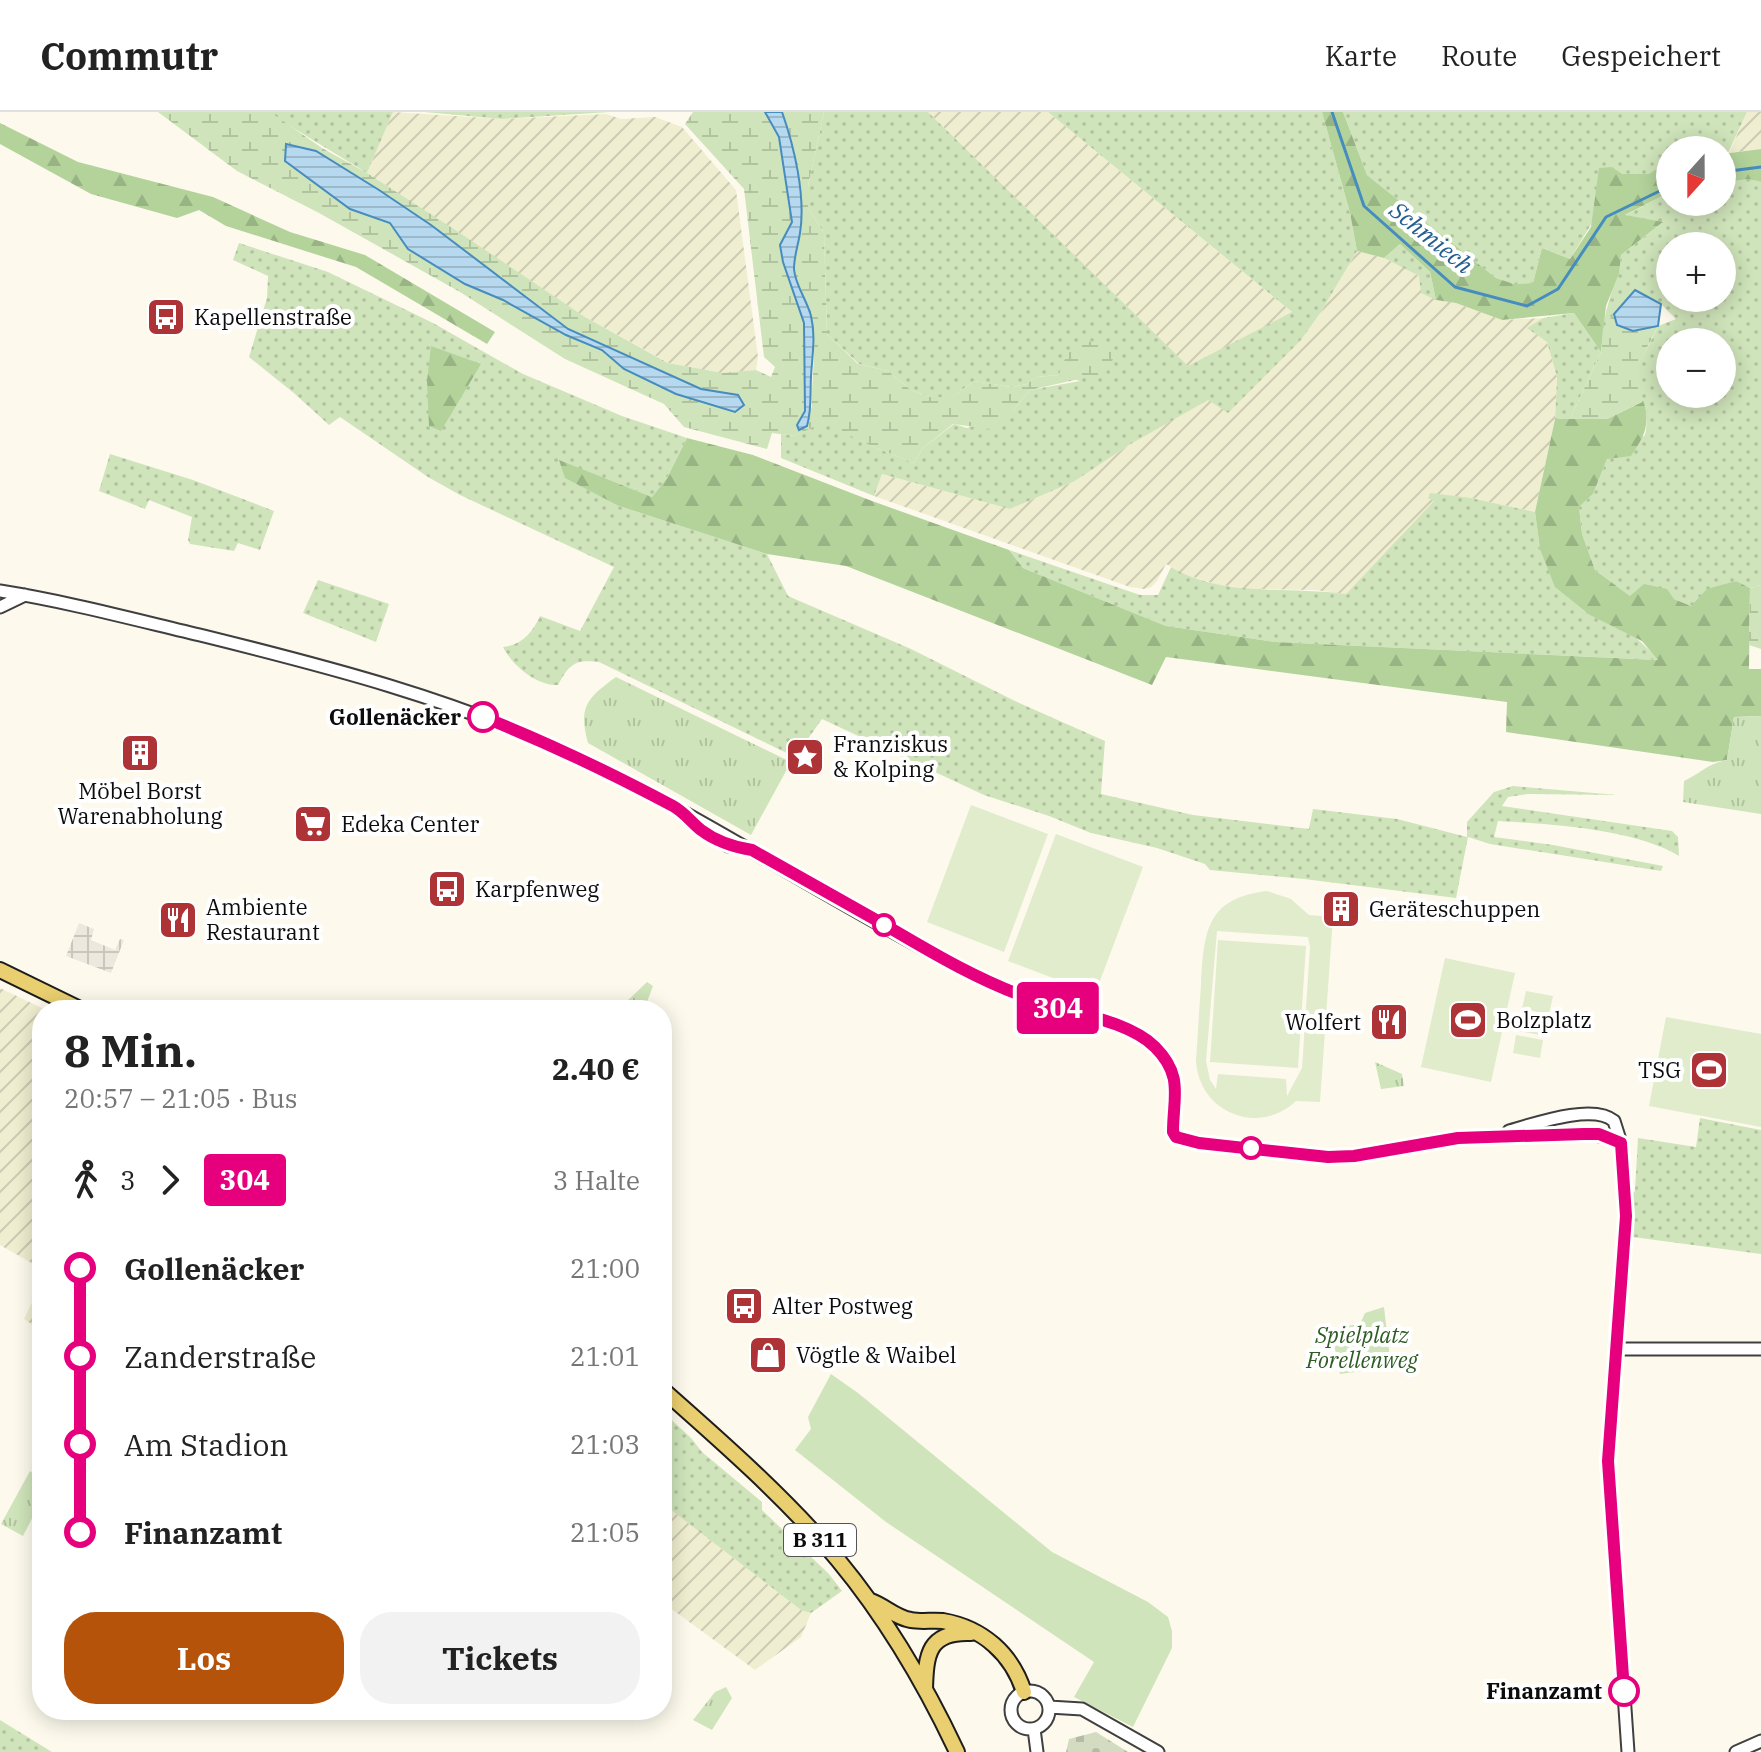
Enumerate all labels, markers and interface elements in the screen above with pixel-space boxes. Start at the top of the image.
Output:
text: Commutr [40,31,218,80]
text: Karte [1325,37,1397,74]
text: Route [1441,37,1517,74]
text: Gespeichert [1561,37,1721,74]
north arrow [1656,136,1736,216]
map controls [1656,136,1736,408]
water label: Schmiech [1383,193,1480,281]
button: + [1656,232,1736,312]
bus stop icon: Kapellenstraße [145,296,187,338]
place label: Kapellenstraße [194,302,352,331]
button: − [1656,328,1736,408]
place label: Gollenäcker [329,702,461,731]
marker: Gollenäcker [468,702,498,732]
place label: Franziskus & Kolping [833,729,948,783]
building icon: Möbel Borst Warenabholung [119,732,161,774]
place icon: Franziskus & Kolping [784,736,826,778]
place label: Möbel Borst Warenabholung [58,776,222,830]
supermarket icon: Edeka Center [292,803,334,845]
place label: Edeka Center [341,809,479,838]
bus stop icon: Karpfenweg [426,868,468,910]
place label: Karpfenweg [475,874,599,903]
building icon: Geräteschuppen [1320,888,1362,930]
place label: Ambiente Restaurant [206,892,320,946]
place label: Geräteschuppen [1369,894,1540,923]
restaurant icon: Ambiente Restaurant [157,899,199,941]
unlabelled marker [873,914,895,936]
line badge: 304 [1012,982,1104,1034]
text: 304 [1033,989,1083,1026]
sports icon: Bolzplatz [1447,999,1489,1041]
restaurant icon: Wolfert [1368,1001,1410,1043]
place label: Bolzplatz [1496,1005,1592,1034]
place label: Wolfert [1285,1007,1361,1036]
text: 8 Min. [64,1022,197,1079]
text: 2.40 € [552,1049,640,1088]
sports icon: TSG [1688,1049,1730,1091]
place label: TSG [1638,1055,1681,1084]
text: 20:57 – 21:05 · Bus [64,1081,298,1115]
unlabelled marker [1240,1137,1262,1159]
icon: walk [64,1158,108,1202]
icon: forward [148,1158,192,1202]
text: 304 [220,1161,270,1198]
text: 3 [120,1163,136,1197]
text: 3 Halte [553,1163,640,1197]
text: Gollenäcker [124,1249,304,1288]
text: 21:00 [570,1251,640,1285]
bus stop icon: Alter Postweg [723,1285,765,1327]
place label: Alter Postweg [772,1291,913,1320]
park label: Spielplatz Forellenweg [1305,1320,1418,1374]
shop icon: Vögtle & Waibel [747,1334,789,1376]
text: Zanderstraße [124,1337,316,1376]
text: 21:01 [570,1339,640,1373]
place label: Vögtle & Waibel [796,1340,956,1369]
text: Am Stadion [124,1425,289,1464]
text: 21:03 [570,1427,640,1461]
text: Finanzamt [124,1513,282,1552]
text: 21:05 [570,1515,640,1549]
road number: B 311 [784,1524,856,1556]
button: Los [64,1612,344,1704]
button: Tickets [360,1612,640,1704]
place label: Finanzamt [1486,1676,1602,1705]
marker: Finanzamt [1609,1676,1639,1706]

